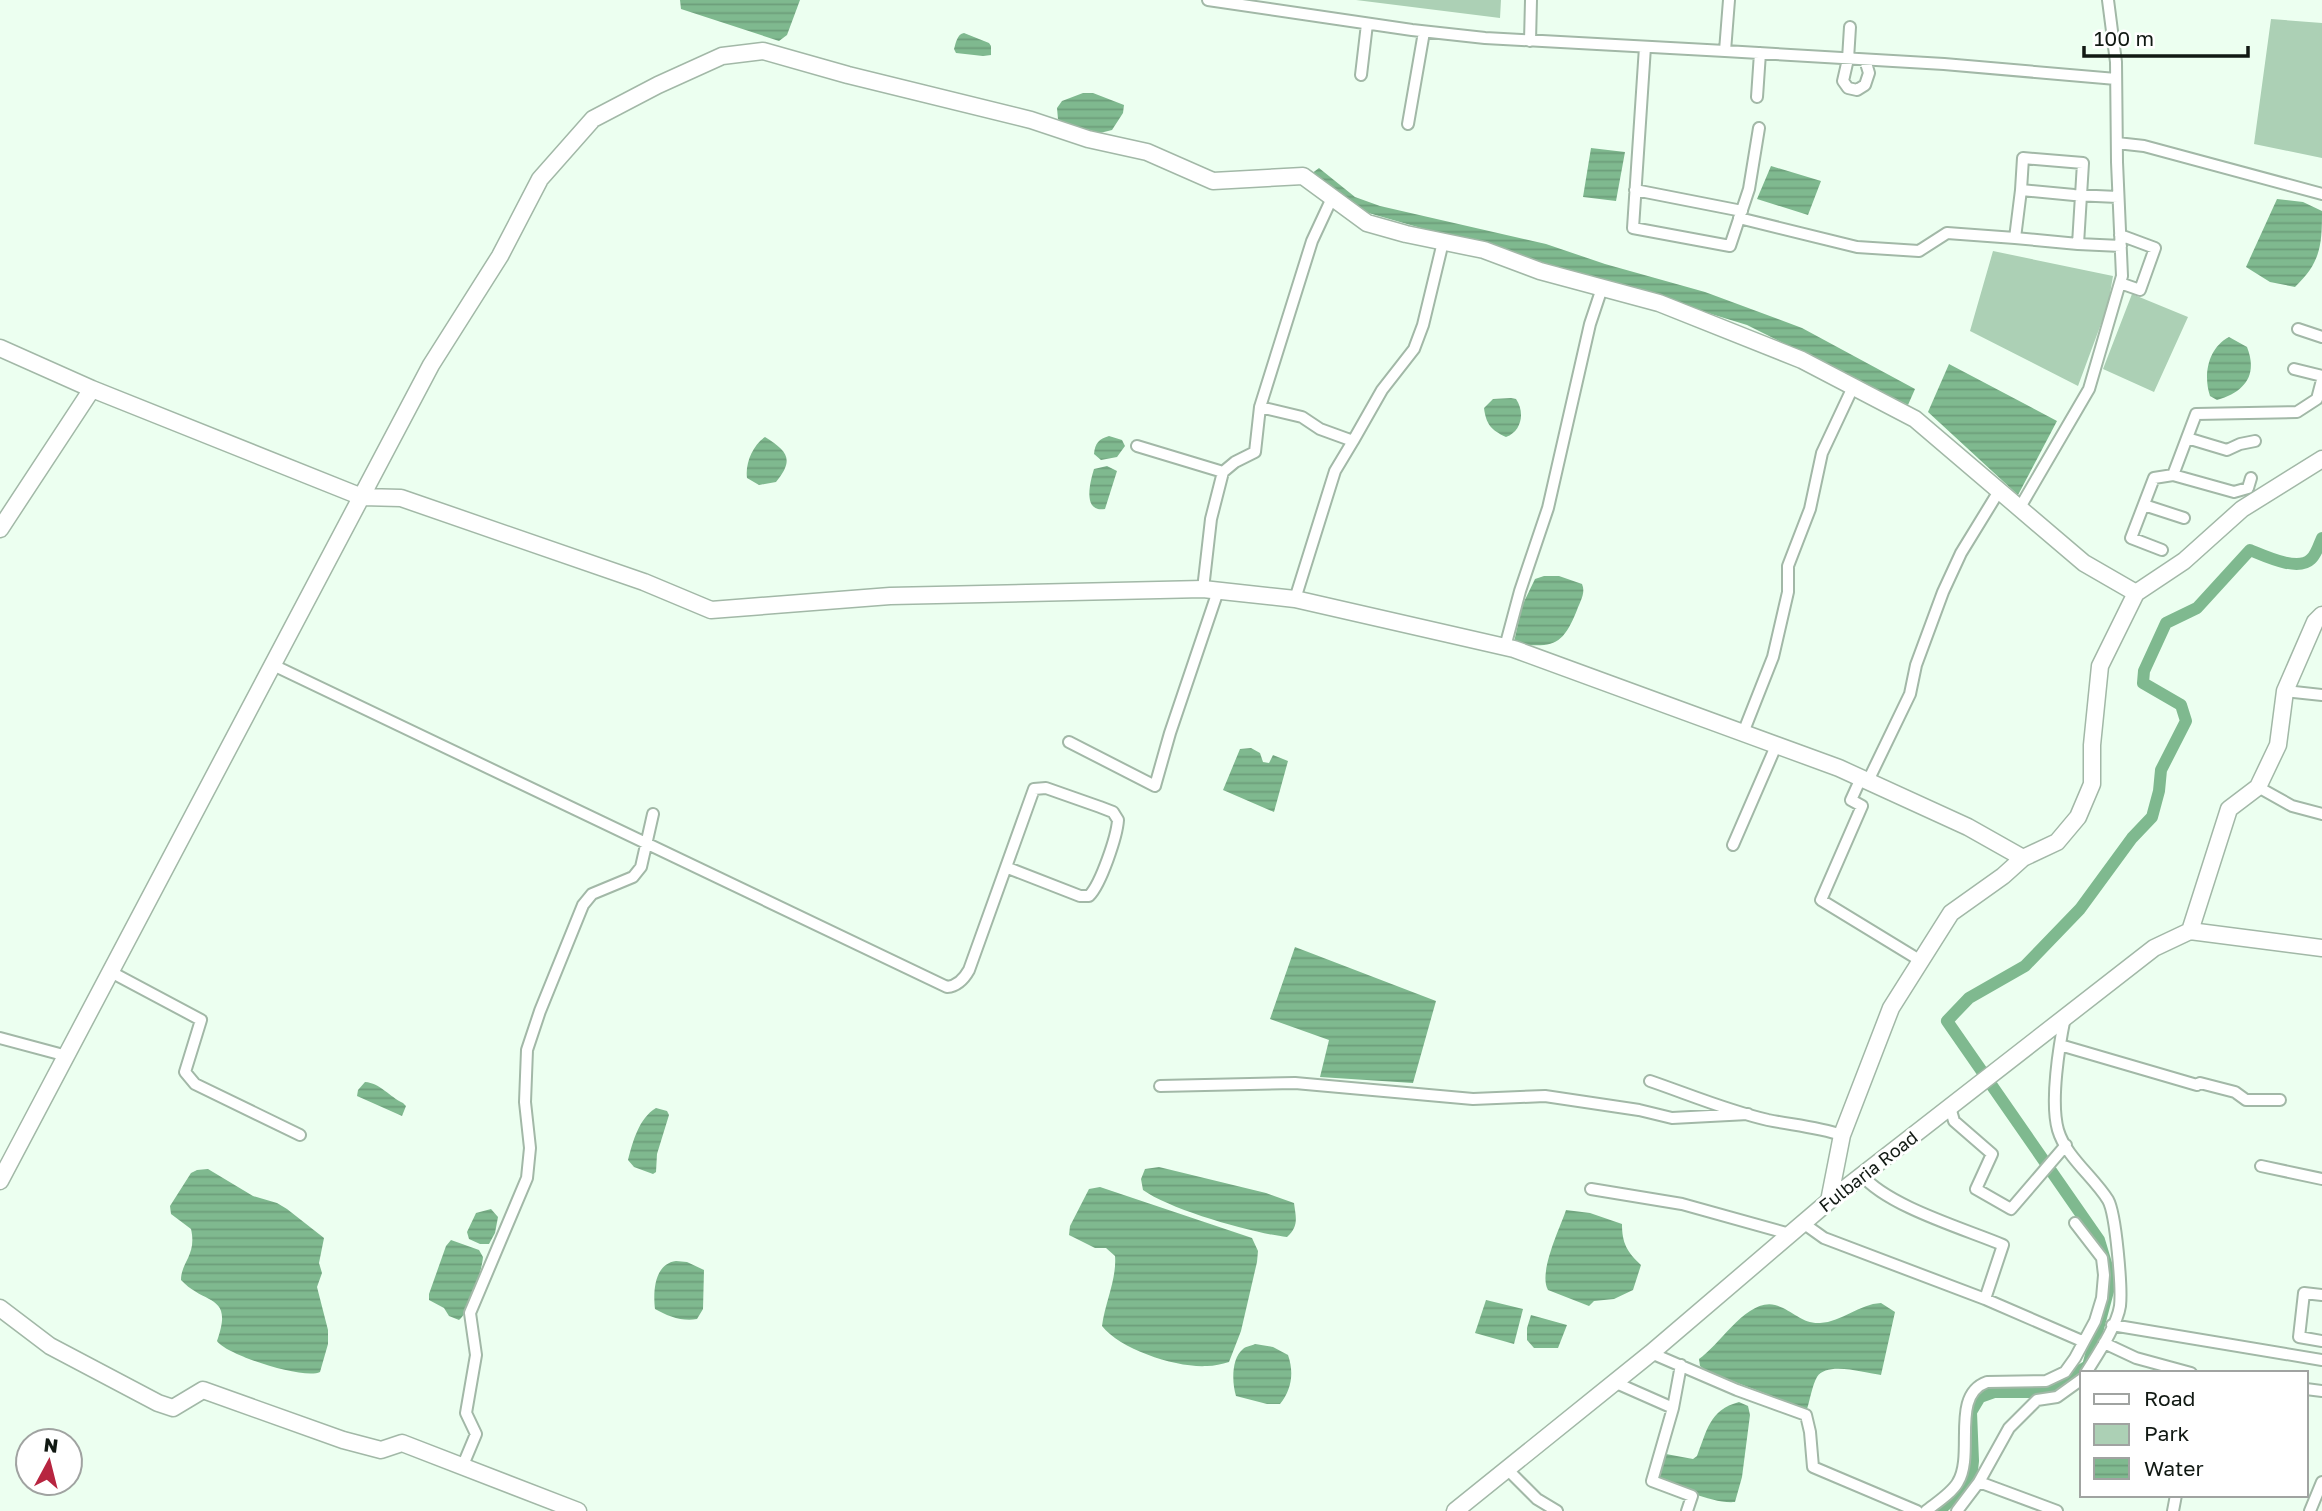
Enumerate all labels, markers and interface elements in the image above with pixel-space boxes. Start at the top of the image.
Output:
scale bar [2084,14,2248,58]
text: 100 m [2094,25,2154,51]
street label: Fulbaria Road [1814,1126,1922,1216]
legend [2080,1371,2308,1497]
text: Road [2144,1385,2195,1411]
text: Park [2144,1420,2190,1446]
north arrow [14,1427,84,1497]
text: N [43,1432,60,1457]
text: Water [2144,1455,2204,1481]

